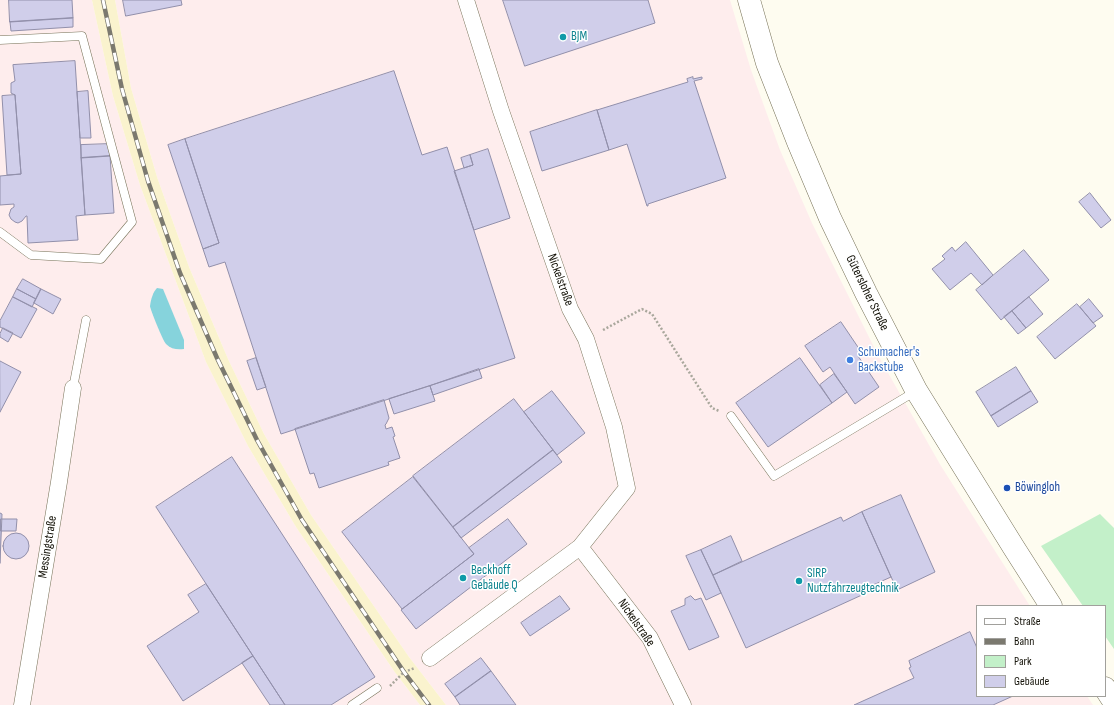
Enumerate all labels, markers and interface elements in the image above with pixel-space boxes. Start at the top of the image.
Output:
place label: BJM [571,29,587,45]
marker: BJM [558,32,568,42]
street label: Nickelstraße [543,252,577,308]
street label: Gütersloher Straße [842,253,892,333]
place label: Schumacher's Backstube [858,345,920,376]
marker: Schumacher's Backstube [845,355,855,365]
place label: Böwingloh [1015,480,1060,496]
marker: Böwingloh [1002,483,1012,493]
street label: Messingstraße [35,515,61,579]
place label: Beckhoff Gebäude Q [471,563,518,594]
place label: SIRP Nutzfahrzeugtechnik [807,566,899,597]
marker: Beckhoff Gebäude Q [458,573,468,583]
marker: SIRP Nutzfahrzeugtechnik [794,576,804,586]
street label: Nickelstraße [614,596,658,650]
legend [976,605,1106,697]
text: Straße [1014,614,1041,629]
text: Bahn [1014,634,1034,649]
text: Park [1014,654,1032,669]
text: Gebäude [1014,674,1049,689]

